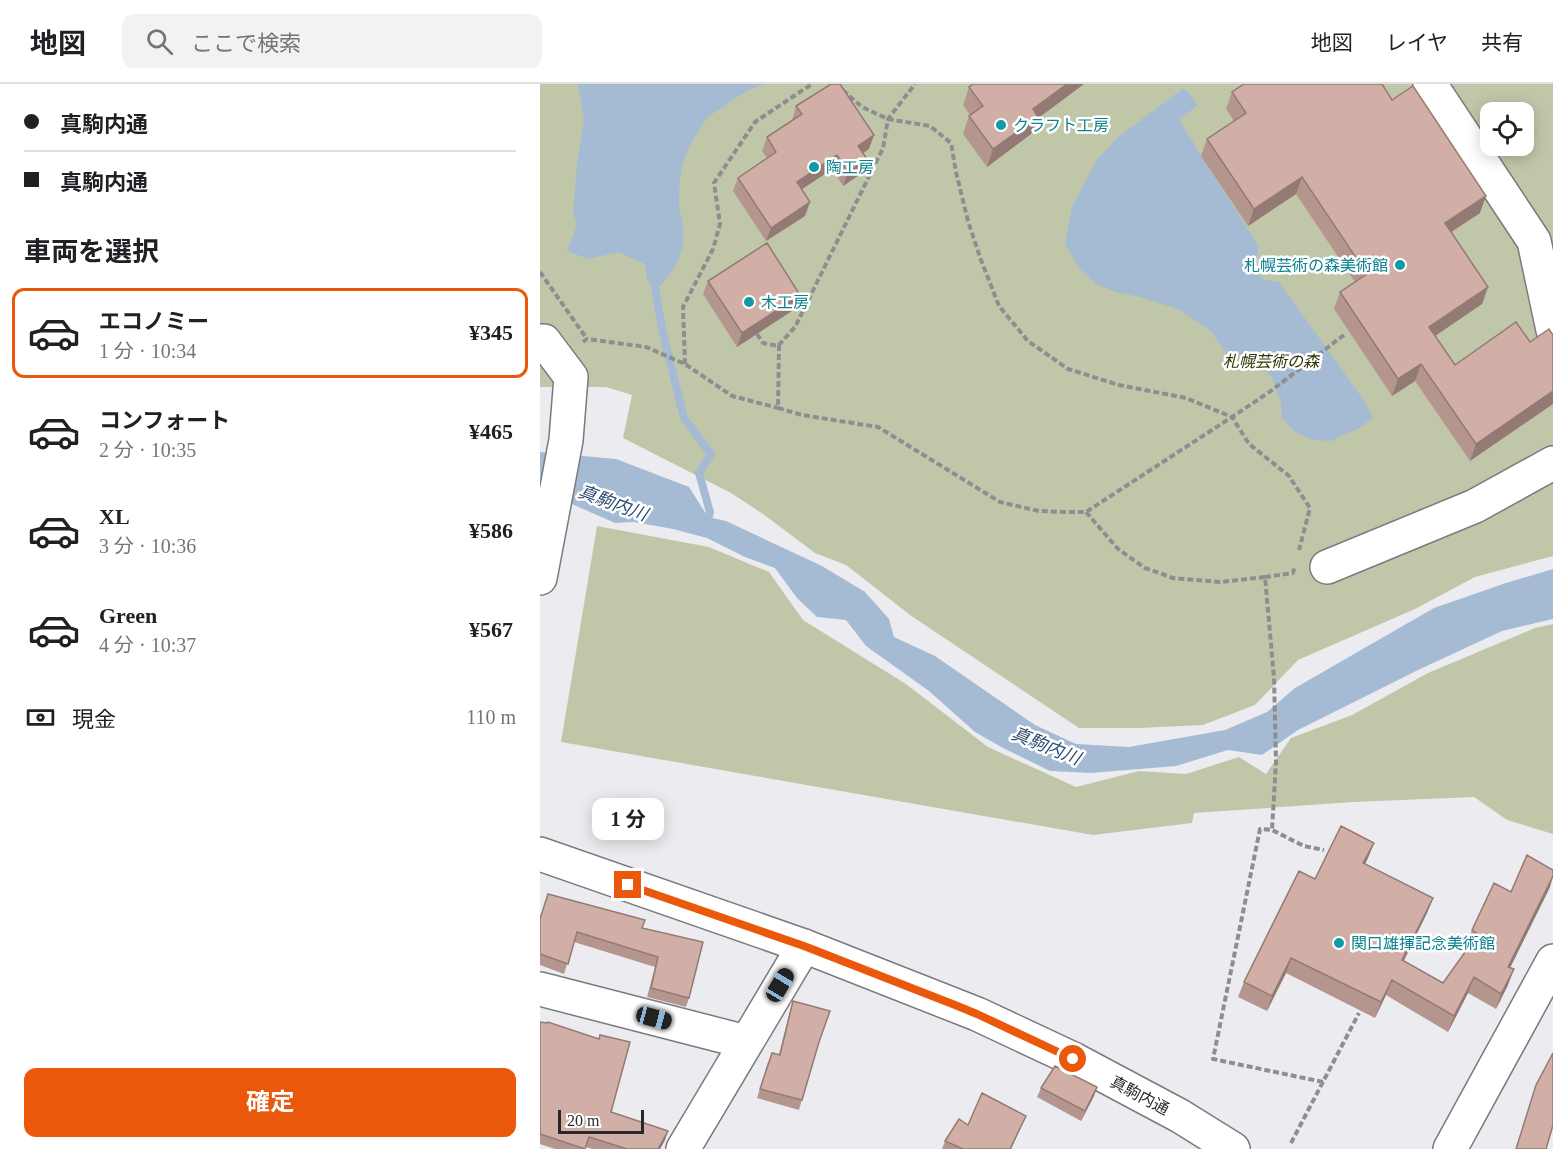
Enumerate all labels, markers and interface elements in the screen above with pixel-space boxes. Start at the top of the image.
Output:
search box [122,14,542,68]
icon: search [143,25,176,58]
text: 地図 [30,28,86,59]
text: ここで検索 [191,31,301,56]
text: 地図 [1311,31,1353,55]
text: レイヤ [1386,31,1448,55]
text: 共有 [1481,31,1523,55]
map controls [1480,102,1534,156]
button: locate [1480,102,1534,156]
text: 真駒内通 [60,112,148,137]
place label: クラフト工房 [1013,117,1109,134]
marker: クラフト工房 [994,118,1008,132]
place label: 陶工房 [826,159,874,176]
marker: 陶工房 [807,160,821,174]
text: 真駒内通 [60,170,148,195]
text: 車両を選択 [24,237,159,267]
place label: 札幌芸術の森美術館 [1244,257,1388,274]
marker: 札幌芸術の森美術館 [1393,258,1407,272]
place label: 木工房 [761,294,809,311]
marker: 木工房 [742,295,756,309]
icon: car [27,306,81,360]
text: エコノミー [99,309,209,334]
text: ¥345 [469,320,513,345]
text: 1 分 · 10:34 [99,340,196,362]
park label: 札幌芸術の森 [1223,353,1321,370]
icon: car [27,405,81,459]
text: コンフォート [99,408,230,433]
text: ¥465 [469,419,513,444]
text: 2 分 · 10:35 [99,439,196,461]
water label: 真駒内川 [576,481,652,525]
icon: car [27,504,81,558]
text: XL [99,504,130,529]
text: ¥586 [469,518,513,543]
text: 3 分 · 10:36 [99,535,196,557]
icon: car [27,603,81,657]
text: Green [99,603,157,628]
text: ¥567 [469,617,513,642]
text: 4 分 · 10:37 [99,634,196,656]
icon: cash [24,701,57,734]
text: 110 m [466,706,516,728]
text: 現金 [72,707,116,732]
water label: 真駒内川 [1009,723,1085,770]
callout: 1 分 [592,798,664,840]
text: 1 分 [611,808,646,830]
route end [614,871,641,898]
place label: 関口雄揮記念美術館 [1351,935,1495,952]
marker: 関口雄揮記念美術館 [1332,936,1346,950]
car [763,965,797,1005]
car [634,1005,674,1031]
route start [1059,1045,1086,1072]
button: 確定 [24,1068,516,1137]
street label: 真駒内通 [1108,1073,1172,1118]
scale bar [558,1107,644,1134]
text: 20 m [567,1112,599,1129]

